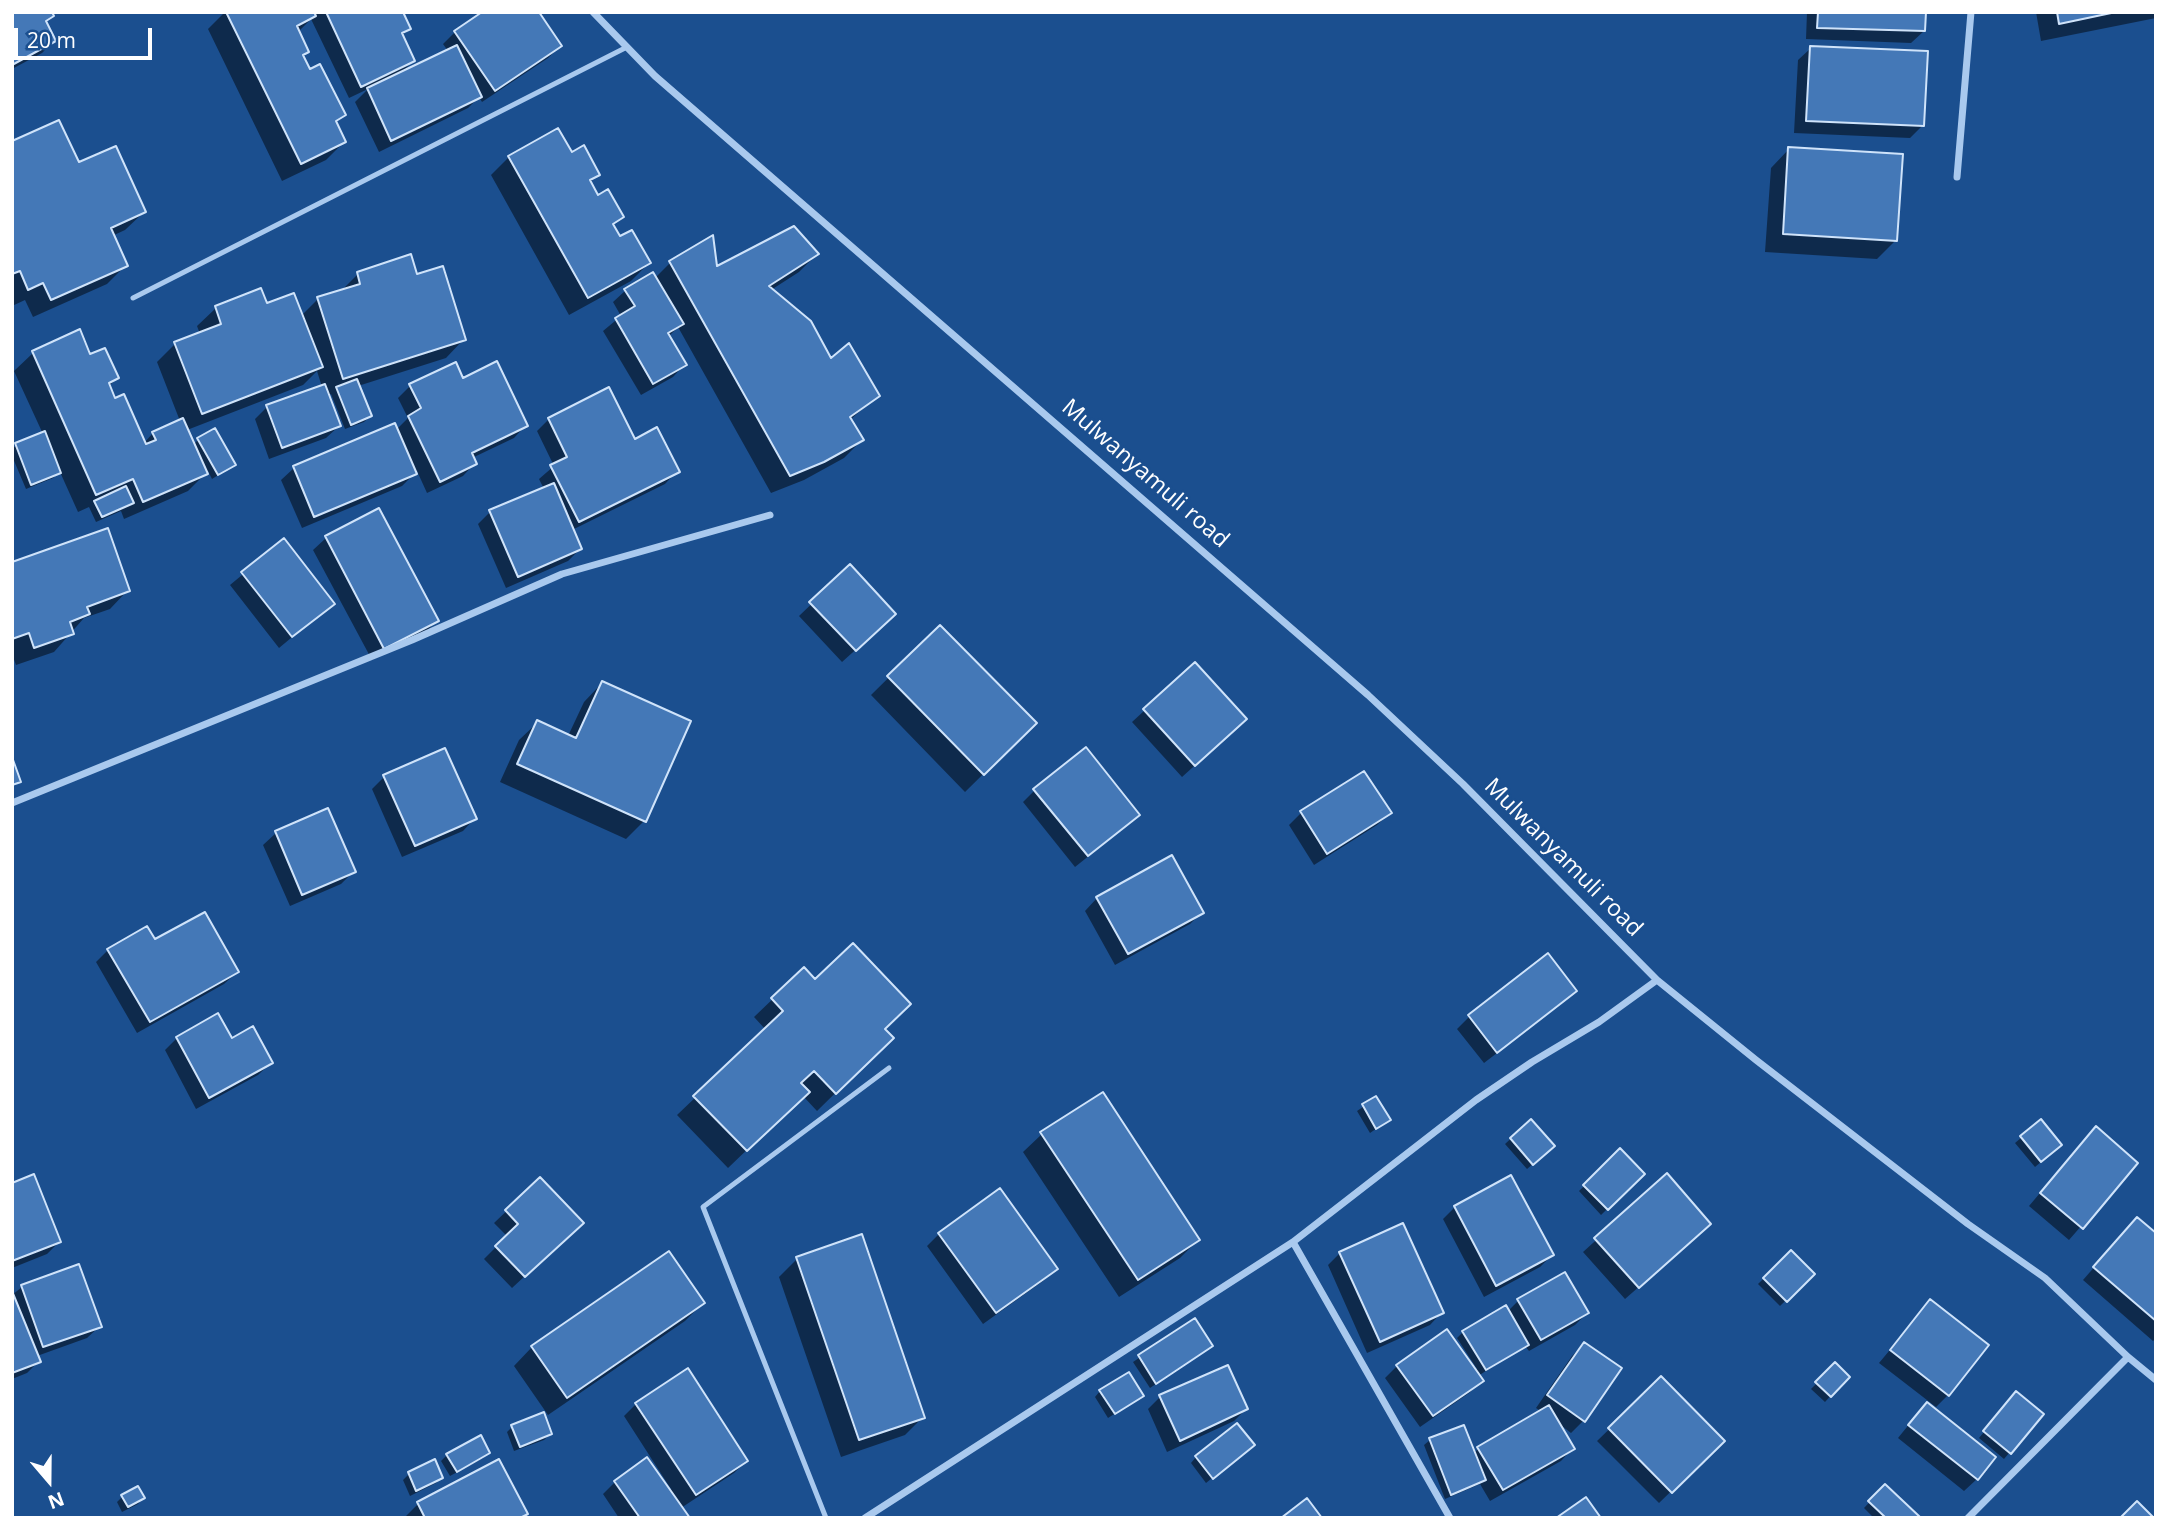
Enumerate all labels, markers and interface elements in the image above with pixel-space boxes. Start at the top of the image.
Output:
scale bar [18,14,156,58]
text: 20 m [27,26,76,54]
street label: Mulwanyamuli road [1056,394,1234,554]
street label: Mulwanyamuli road [1478,773,1648,943]
north arrow [14,1446,84,1516]
text: N [44,1486,68,1516]

